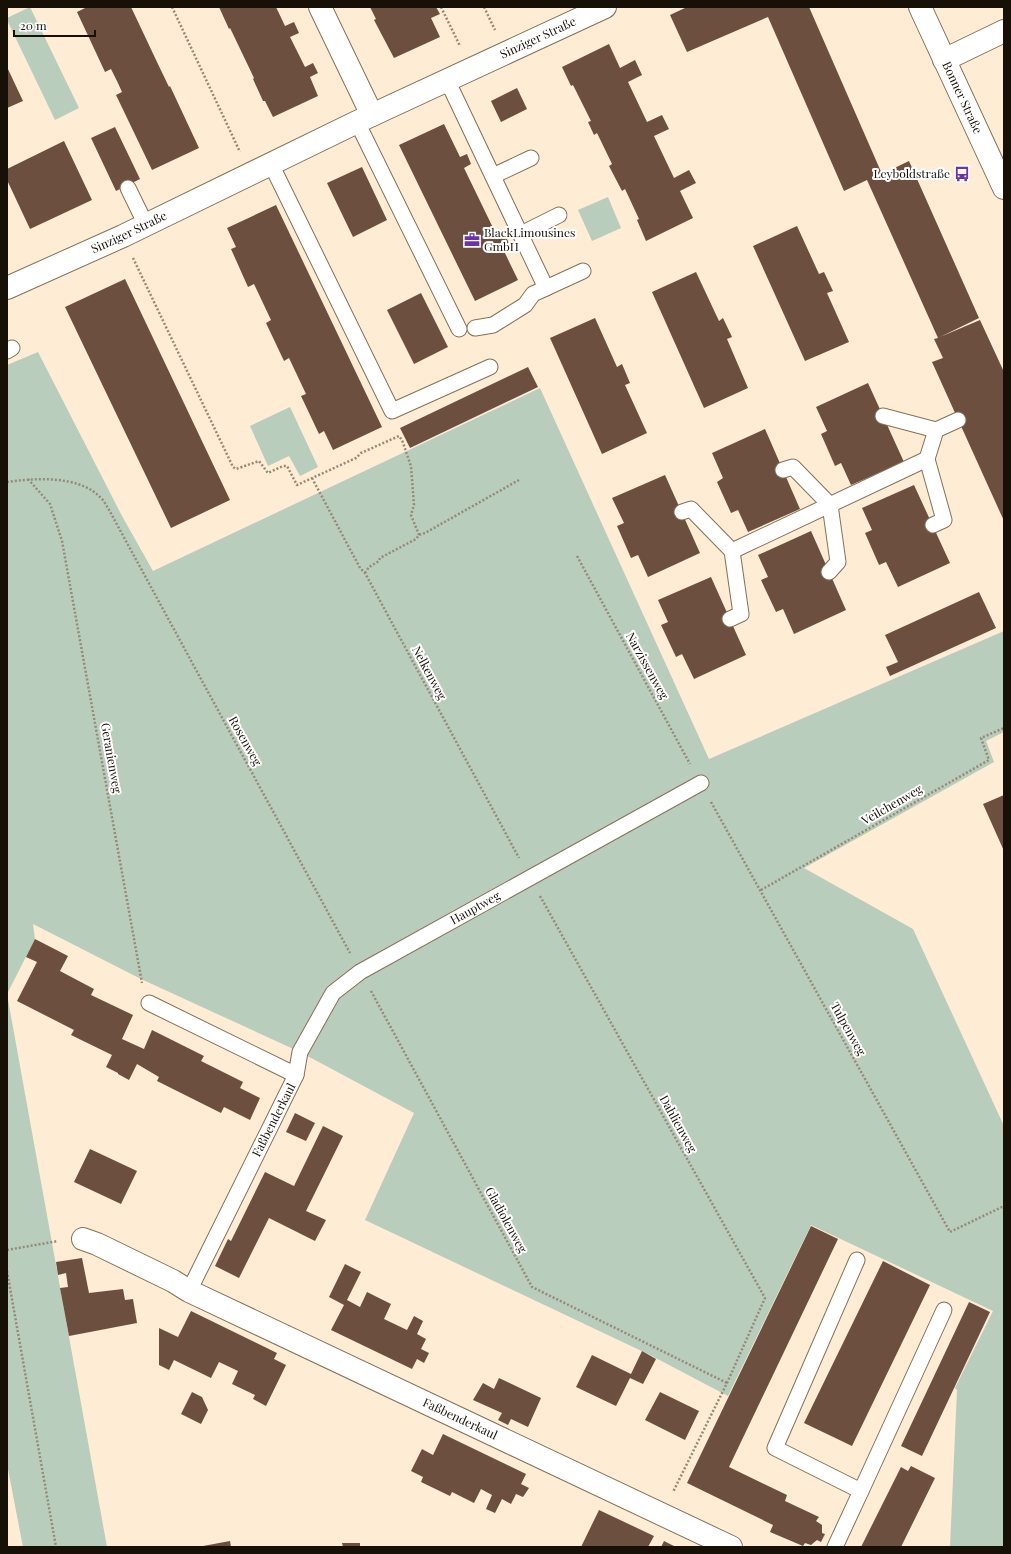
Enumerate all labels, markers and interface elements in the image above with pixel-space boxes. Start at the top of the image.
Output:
scale bar [14,12,95,38]
street label: Sinziger Straße [497,13,578,62]
text: 20 m [20,17,47,33]
street label: Bonner Straße [939,59,987,136]
place label: Leyboldstraße [873,165,950,181]
bus stop icon: Leyboldstraße [953,165,971,183]
street label: Sinziger Straße [88,207,169,256]
place label: BlackLimousines GmbH [484,224,575,254]
office icon: BlackLimousines GmbH [463,231,481,249]
street label: Narzissenweg [623,629,673,702]
street label: Nelkenweg [409,643,451,703]
street label: Rosenweg [226,713,266,769]
street label: Geranienweg [98,721,126,795]
street label: Veilchenweg [857,780,925,828]
street label: Hauptweg [447,887,503,927]
street label: Tulpenweg [828,999,870,1059]
street label: Faßbenderkaul [248,1079,299,1159]
street label: Dahlienweg [657,1092,702,1156]
street label: Gladiolenweg [482,1184,532,1256]
street label: Faßbenderkaul [421,1394,501,1443]

